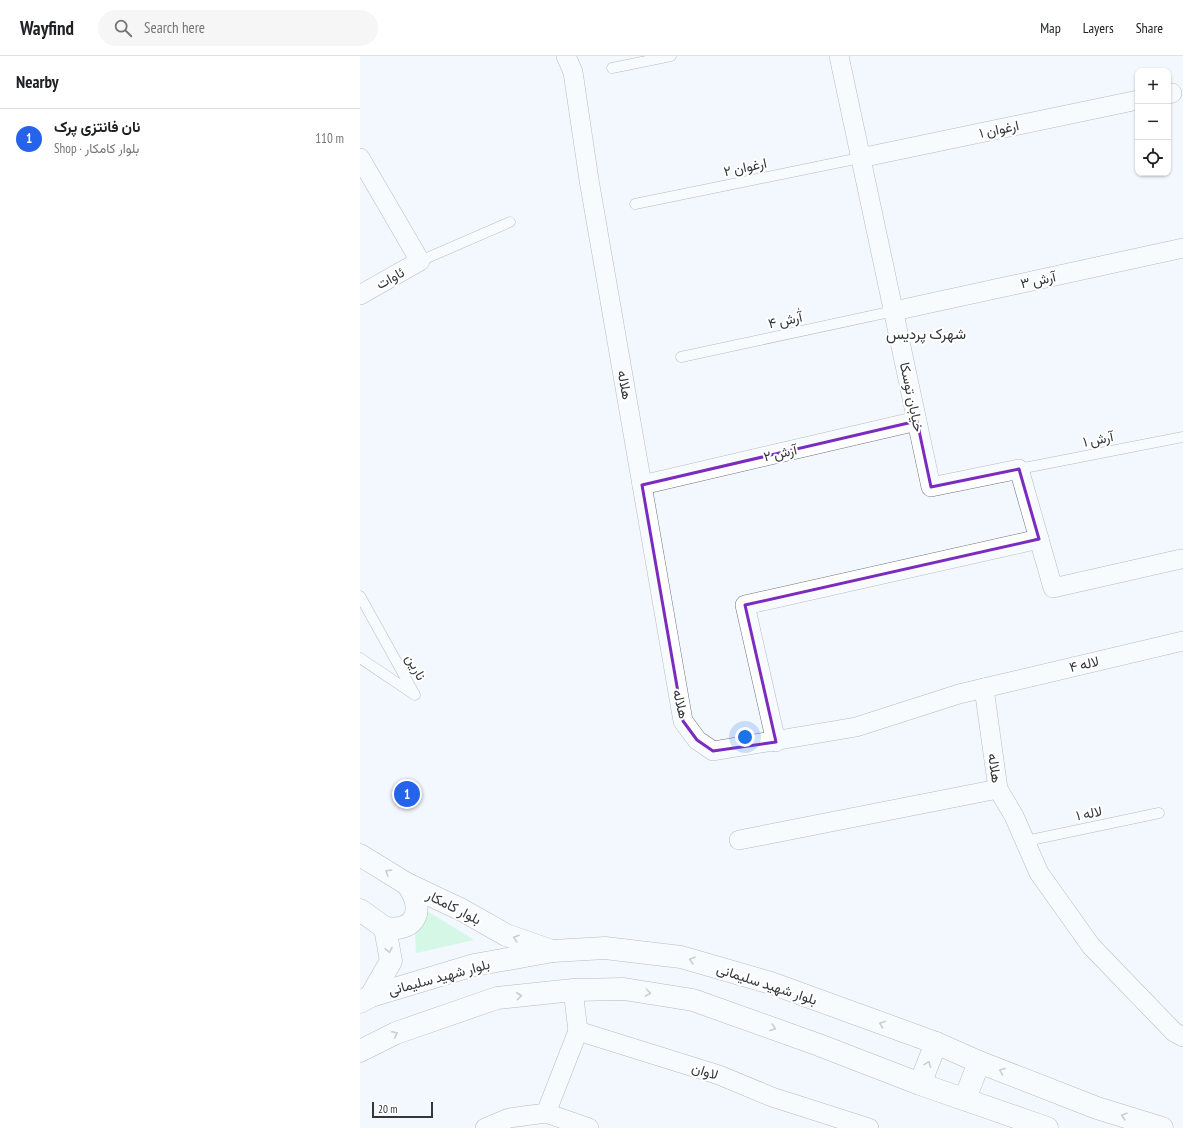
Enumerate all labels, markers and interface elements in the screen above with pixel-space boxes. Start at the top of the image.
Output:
search box [98,10,378,46]
text: Wayfind [20,16,74,40]
icon: search [112,17,134,39]
text: Search here [144,18,205,37]
text: Map [1040,19,1061,37]
text: Layers [1083,19,1114,37]
text: Share [1136,19,1163,37]
map controls [1135,68,1171,176]
button: + [1135,68,1171,104]
text: Nearby [16,71,59,93]
button: − [1135,104,1171,140]
street label: ارغوان ۱ [977,116,1021,142]
text: نان فانتزی پرک [54,117,141,136]
text: 1 [26,130,32,147]
text: 110 m [315,130,344,147]
text: Shop · بلوار کامکار [54,140,139,157]
button: locate [1135,140,1171,176]
street label: ارغوان ۲ [722,154,768,180]
street label: ئاوات [373,263,407,293]
street label: آرش ۳ [1019,267,1059,293]
street label: آٰرش ۴ [766,306,805,332]
district label: شهرک پردیس [886,324,966,344]
street label: خیابان توسکا [896,361,928,433]
street label: هلاله [614,369,636,401]
street label: آرش ۱ [1081,427,1116,451]
street label: آرش ۲ [762,440,800,466]
street label: نارین [401,651,431,683]
street label: لاله ۴ [1067,652,1101,676]
street label: هلاله [669,688,693,721]
your location [735,727,755,747]
street label: هلاله [984,752,1006,784]
pin: 1 [394,779,420,809]
street label: لاله ۱ [1074,802,1104,824]
one-way arrow [385,870,392,877]
street label: بلوار کامکار [423,885,484,928]
one-way arrow [513,934,520,943]
one-way arrow [385,947,393,953]
street label: بلوار شهید سلیمانی [386,955,492,999]
one-way arrow [689,956,696,965]
street label: بلوار شهید سلیمانی [714,959,820,1009]
one-way arrow [645,988,651,997]
one-way arrow [516,992,522,1001]
one-way arrow [878,1020,885,1028]
one-way arrow [769,1024,776,1032]
one-way arrow [391,1031,398,1039]
street label: لاوان [689,1058,721,1084]
one-way arrow [923,1060,931,1067]
one-way arrow [999,1068,1006,1076]
scale bar [372,1100,433,1119]
text: 20 m [378,1102,397,1116]
one-way arrow [1121,1112,1128,1121]

